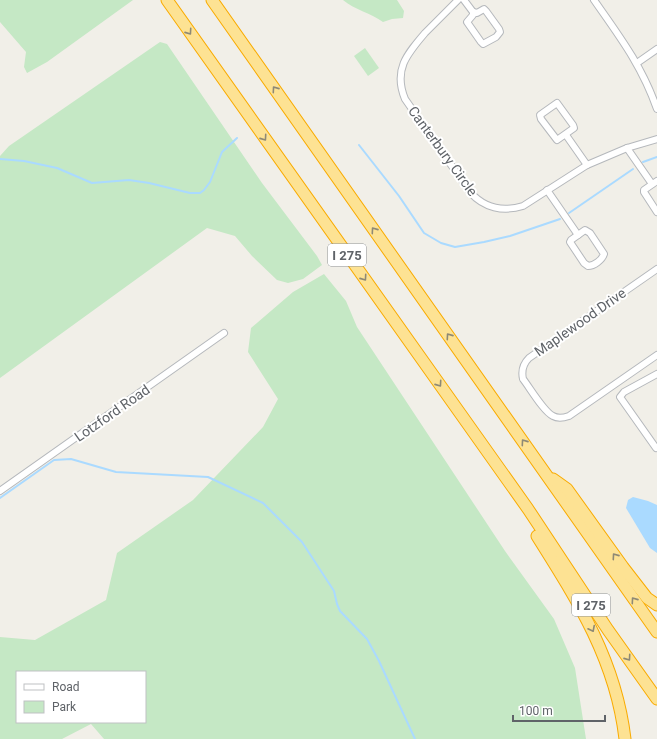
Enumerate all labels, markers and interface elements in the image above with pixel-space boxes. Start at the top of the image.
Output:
one-way arrow [184,28,192,35]
one-way arrow [272,86,280,93]
street label: Canterbury Circle [405,103,481,199]
one-way arrow [259,134,267,141]
one-way arrow [371,227,379,234]
road number: I 275 [328,244,366,266]
one-way arrow [359,274,366,281]
street label: Maplewood Drive [531,285,629,359]
one-way arrow [446,333,453,340]
one-way arrow [434,380,441,387]
street label: Lotzford Road [71,381,153,445]
one-way arrow [522,440,529,447]
one-way arrow [613,553,620,560]
road number: I 275 [572,594,610,616]
one-way arrow [632,598,639,605]
one-way arrow [588,625,595,632]
one-way arrow [623,653,630,660]
legend [16,671,146,723]
text: Road [52,680,80,694]
scale bar [513,697,605,723]
text: Park [52,700,77,714]
text: 100 m [519,704,553,718]

